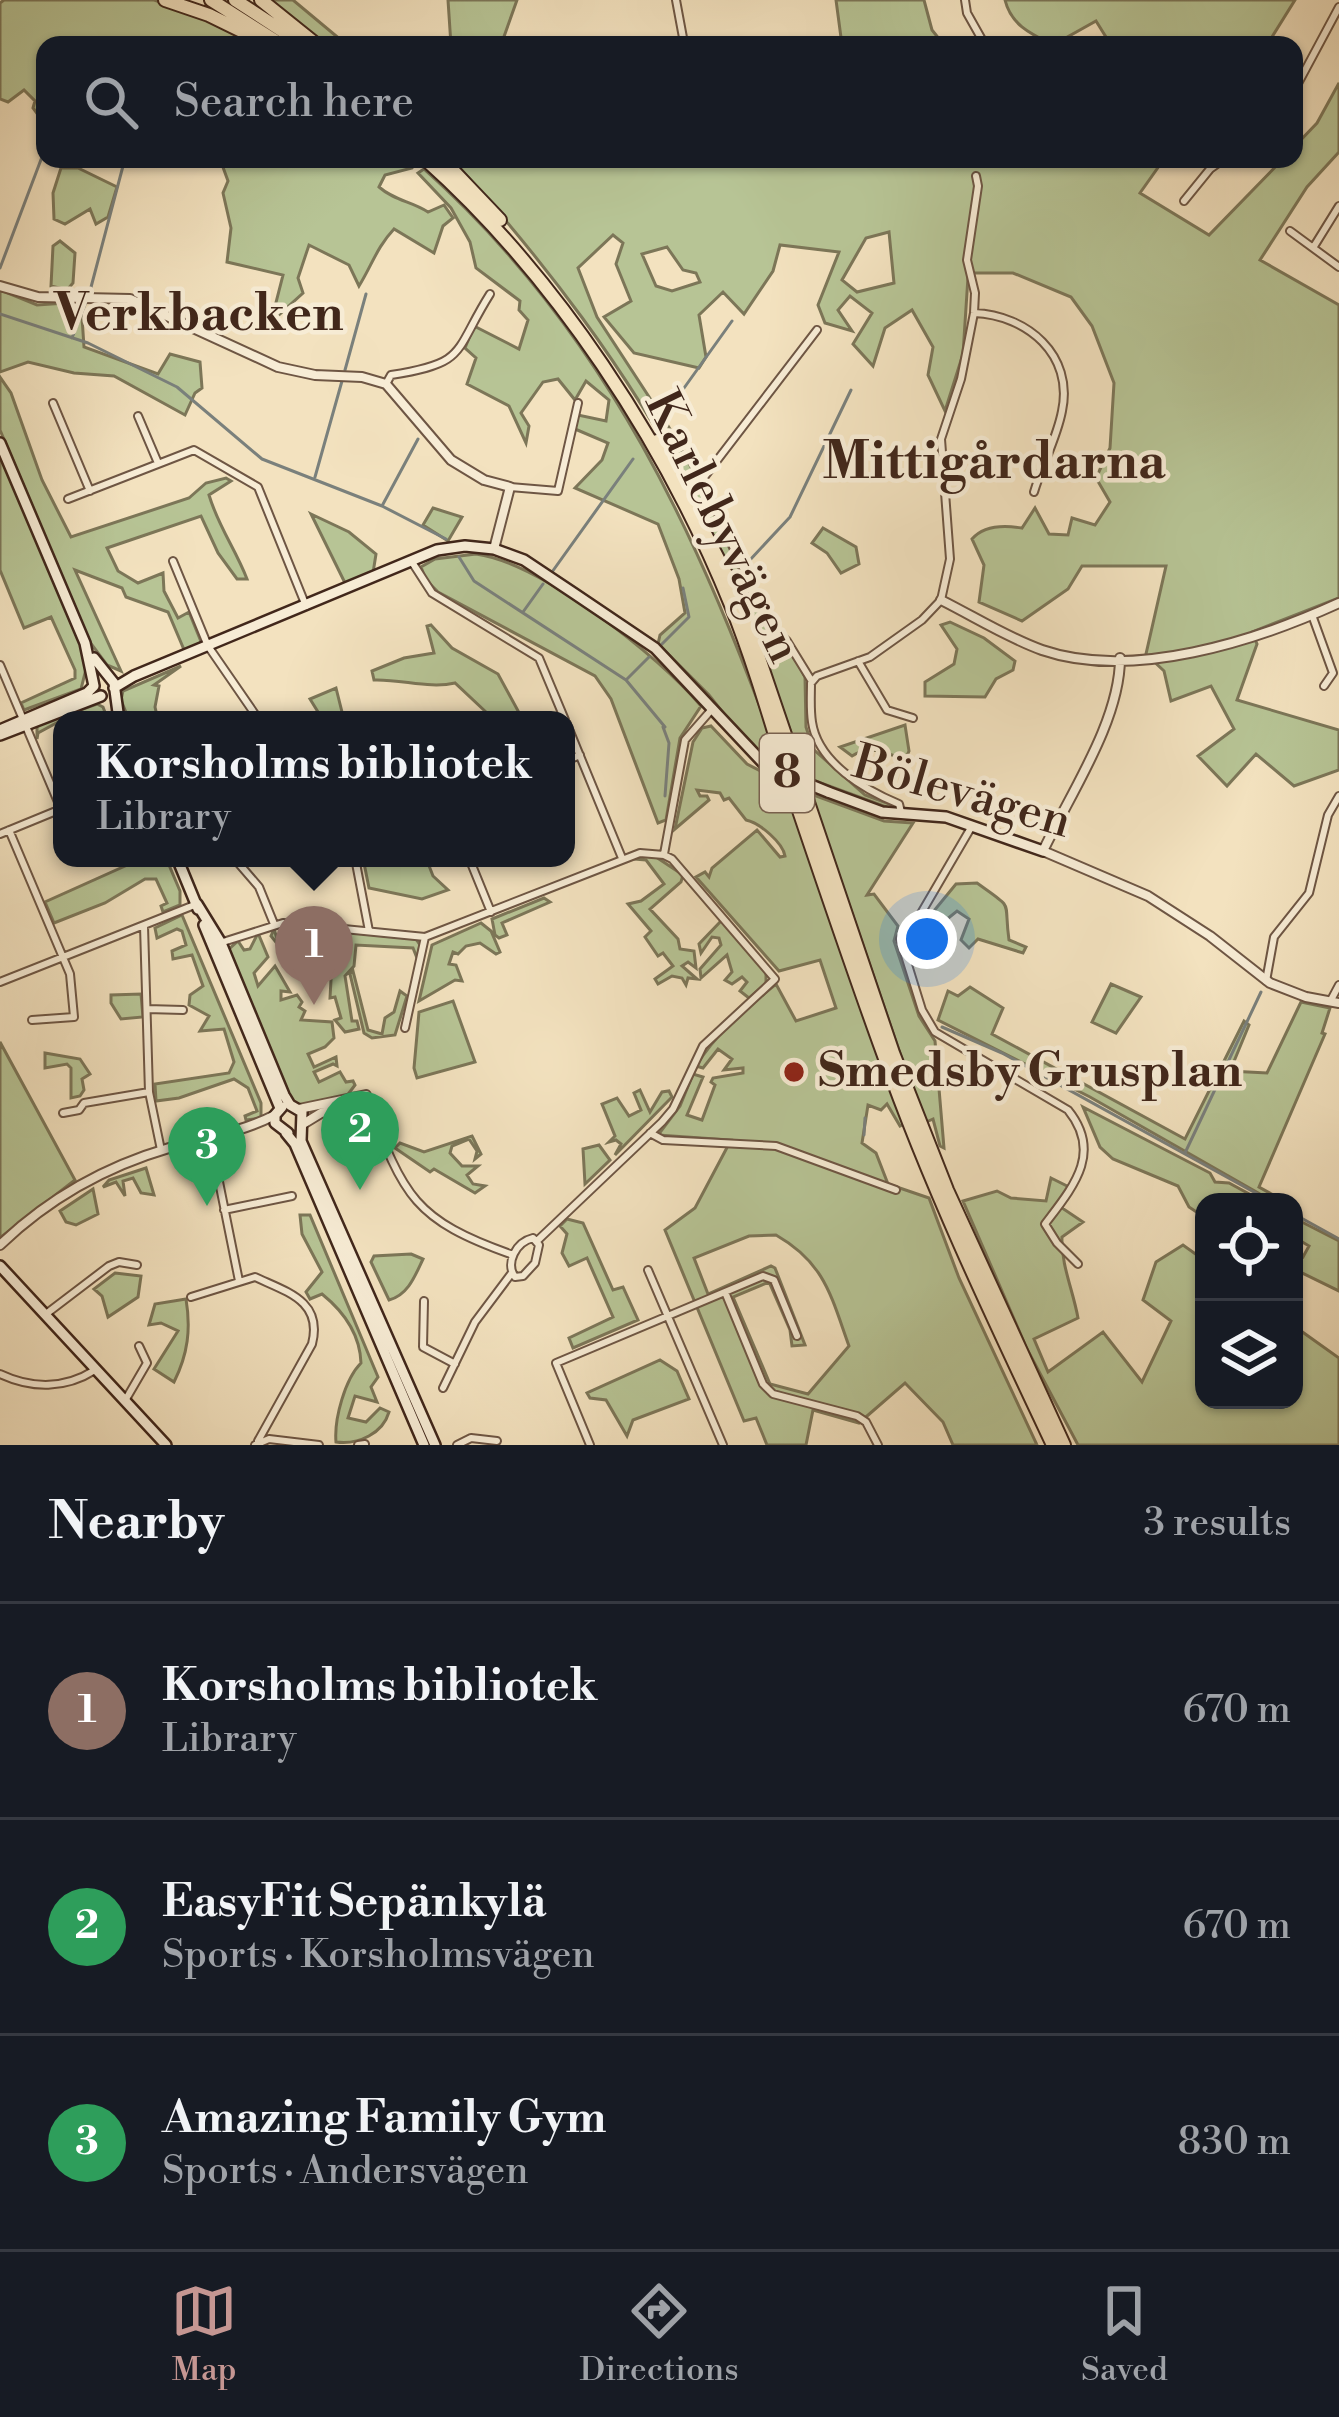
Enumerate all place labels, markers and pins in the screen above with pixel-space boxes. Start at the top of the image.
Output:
pin: 1 [275,906,353,1005]
place label: Smedsby Grusplan [818,1042,1242,1102]
marker: Smedsby Grusplan [781,1059,807,1085]
pin: 2 [321,1091,399,1190]
pin: 3 [168,1107,246,1206]

